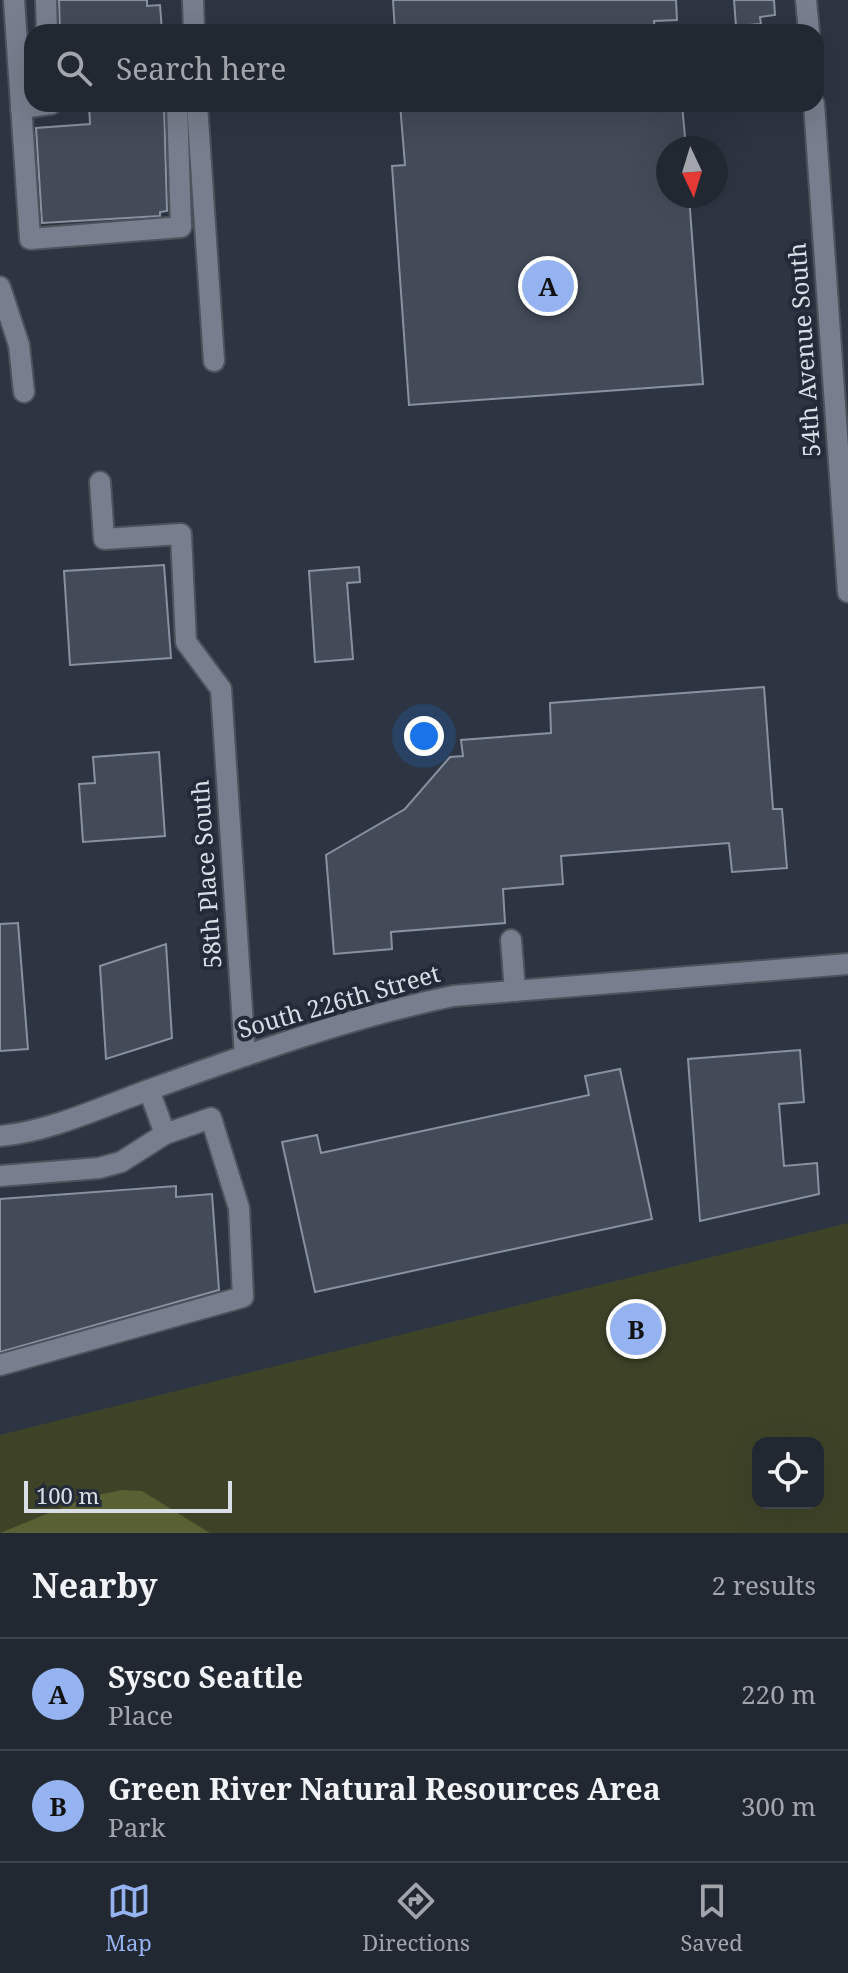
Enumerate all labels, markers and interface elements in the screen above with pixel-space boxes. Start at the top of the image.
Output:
search box [24,24,824,112]
icon: search [52,46,96,90]
text: Search here [116,48,286,89]
north arrow [656,136,728,208]
street label: 54th Avenue South [780,242,827,458]
pin: A [522,256,574,316]
your location [404,716,444,756]
street label: 58th Place South [182,779,229,969]
street label: South 226th Street [233,956,444,1045]
pin: B [610,1299,662,1359]
map controls [752,1437,824,1509]
button: locate [752,1437,824,1509]
scale bar [24,1477,232,1513]
text: 100 m [36,1480,99,1510]
text: Nearby [32,1562,158,1608]
text: 2 results [711,1567,816,1603]
text: Sysco Seattle [108,1656,303,1697]
text: A [48,1676,68,1712]
text: 220 m [741,1676,816,1712]
text: Place [108,1697,173,1733]
text: Green River Natural Resources Area [108,1768,661,1809]
text: B [49,1788,67,1824]
text: 300 m [741,1788,816,1824]
text: Park [108,1809,166,1845]
tab: Map [105,1879,152,1957]
tab: Directions [362,1879,470,1957]
tab: Saved [680,1879,743,1957]

